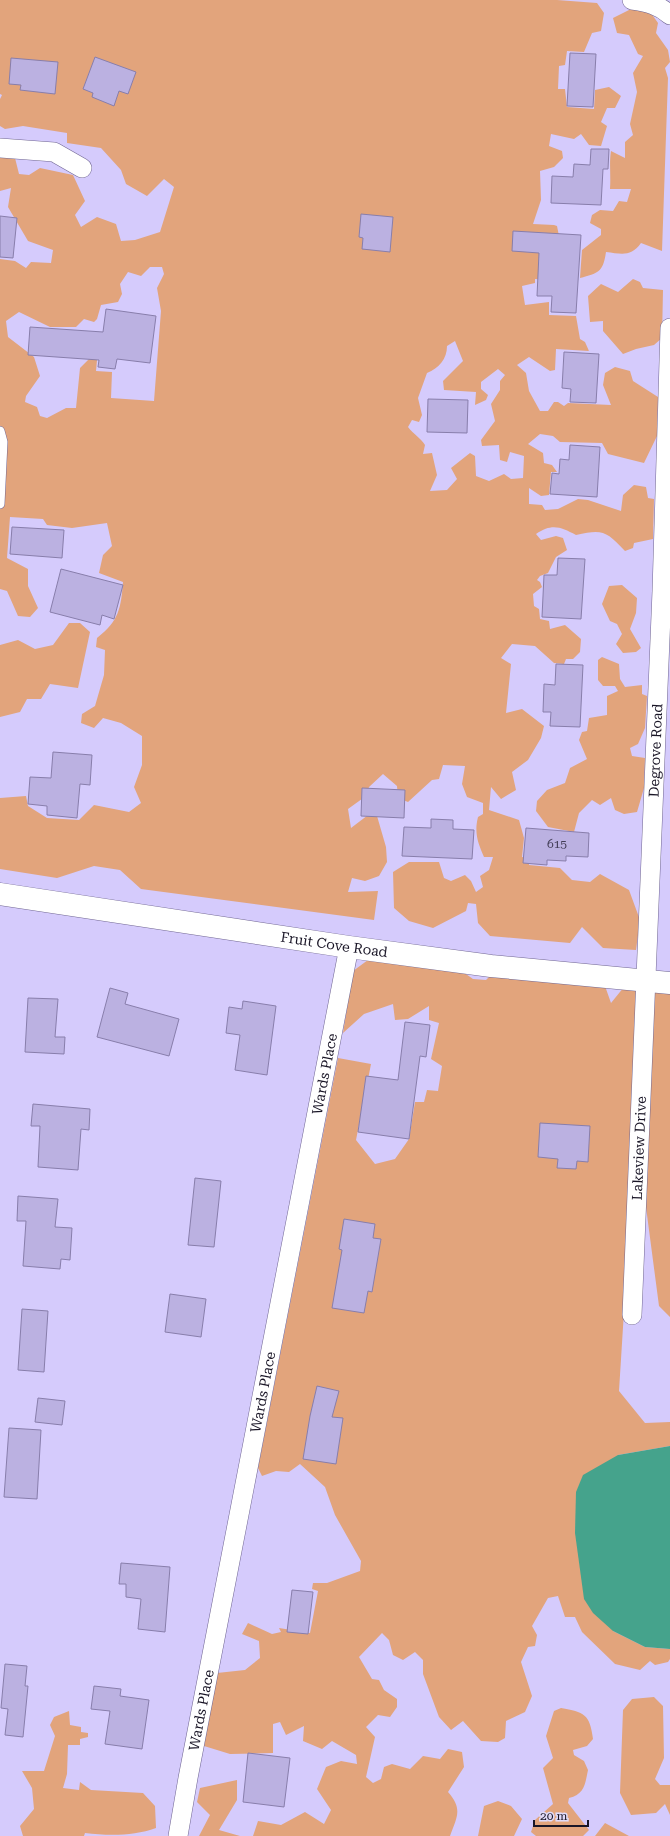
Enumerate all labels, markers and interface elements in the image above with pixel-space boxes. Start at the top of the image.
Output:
street label: Degrove Road [645,703,665,798]
house number: 615 [547,837,567,851]
street label: Fruit Cove Road [280,929,389,960]
street label: Wards Place [309,1032,340,1116]
street label: Lakeview Drive [629,1095,649,1201]
street label: Wards Place [247,1350,279,1434]
street label: Wards Place [185,1668,217,1752]
scale bar [534,1802,588,1828]
text: 20 m [540,1809,567,1823]

